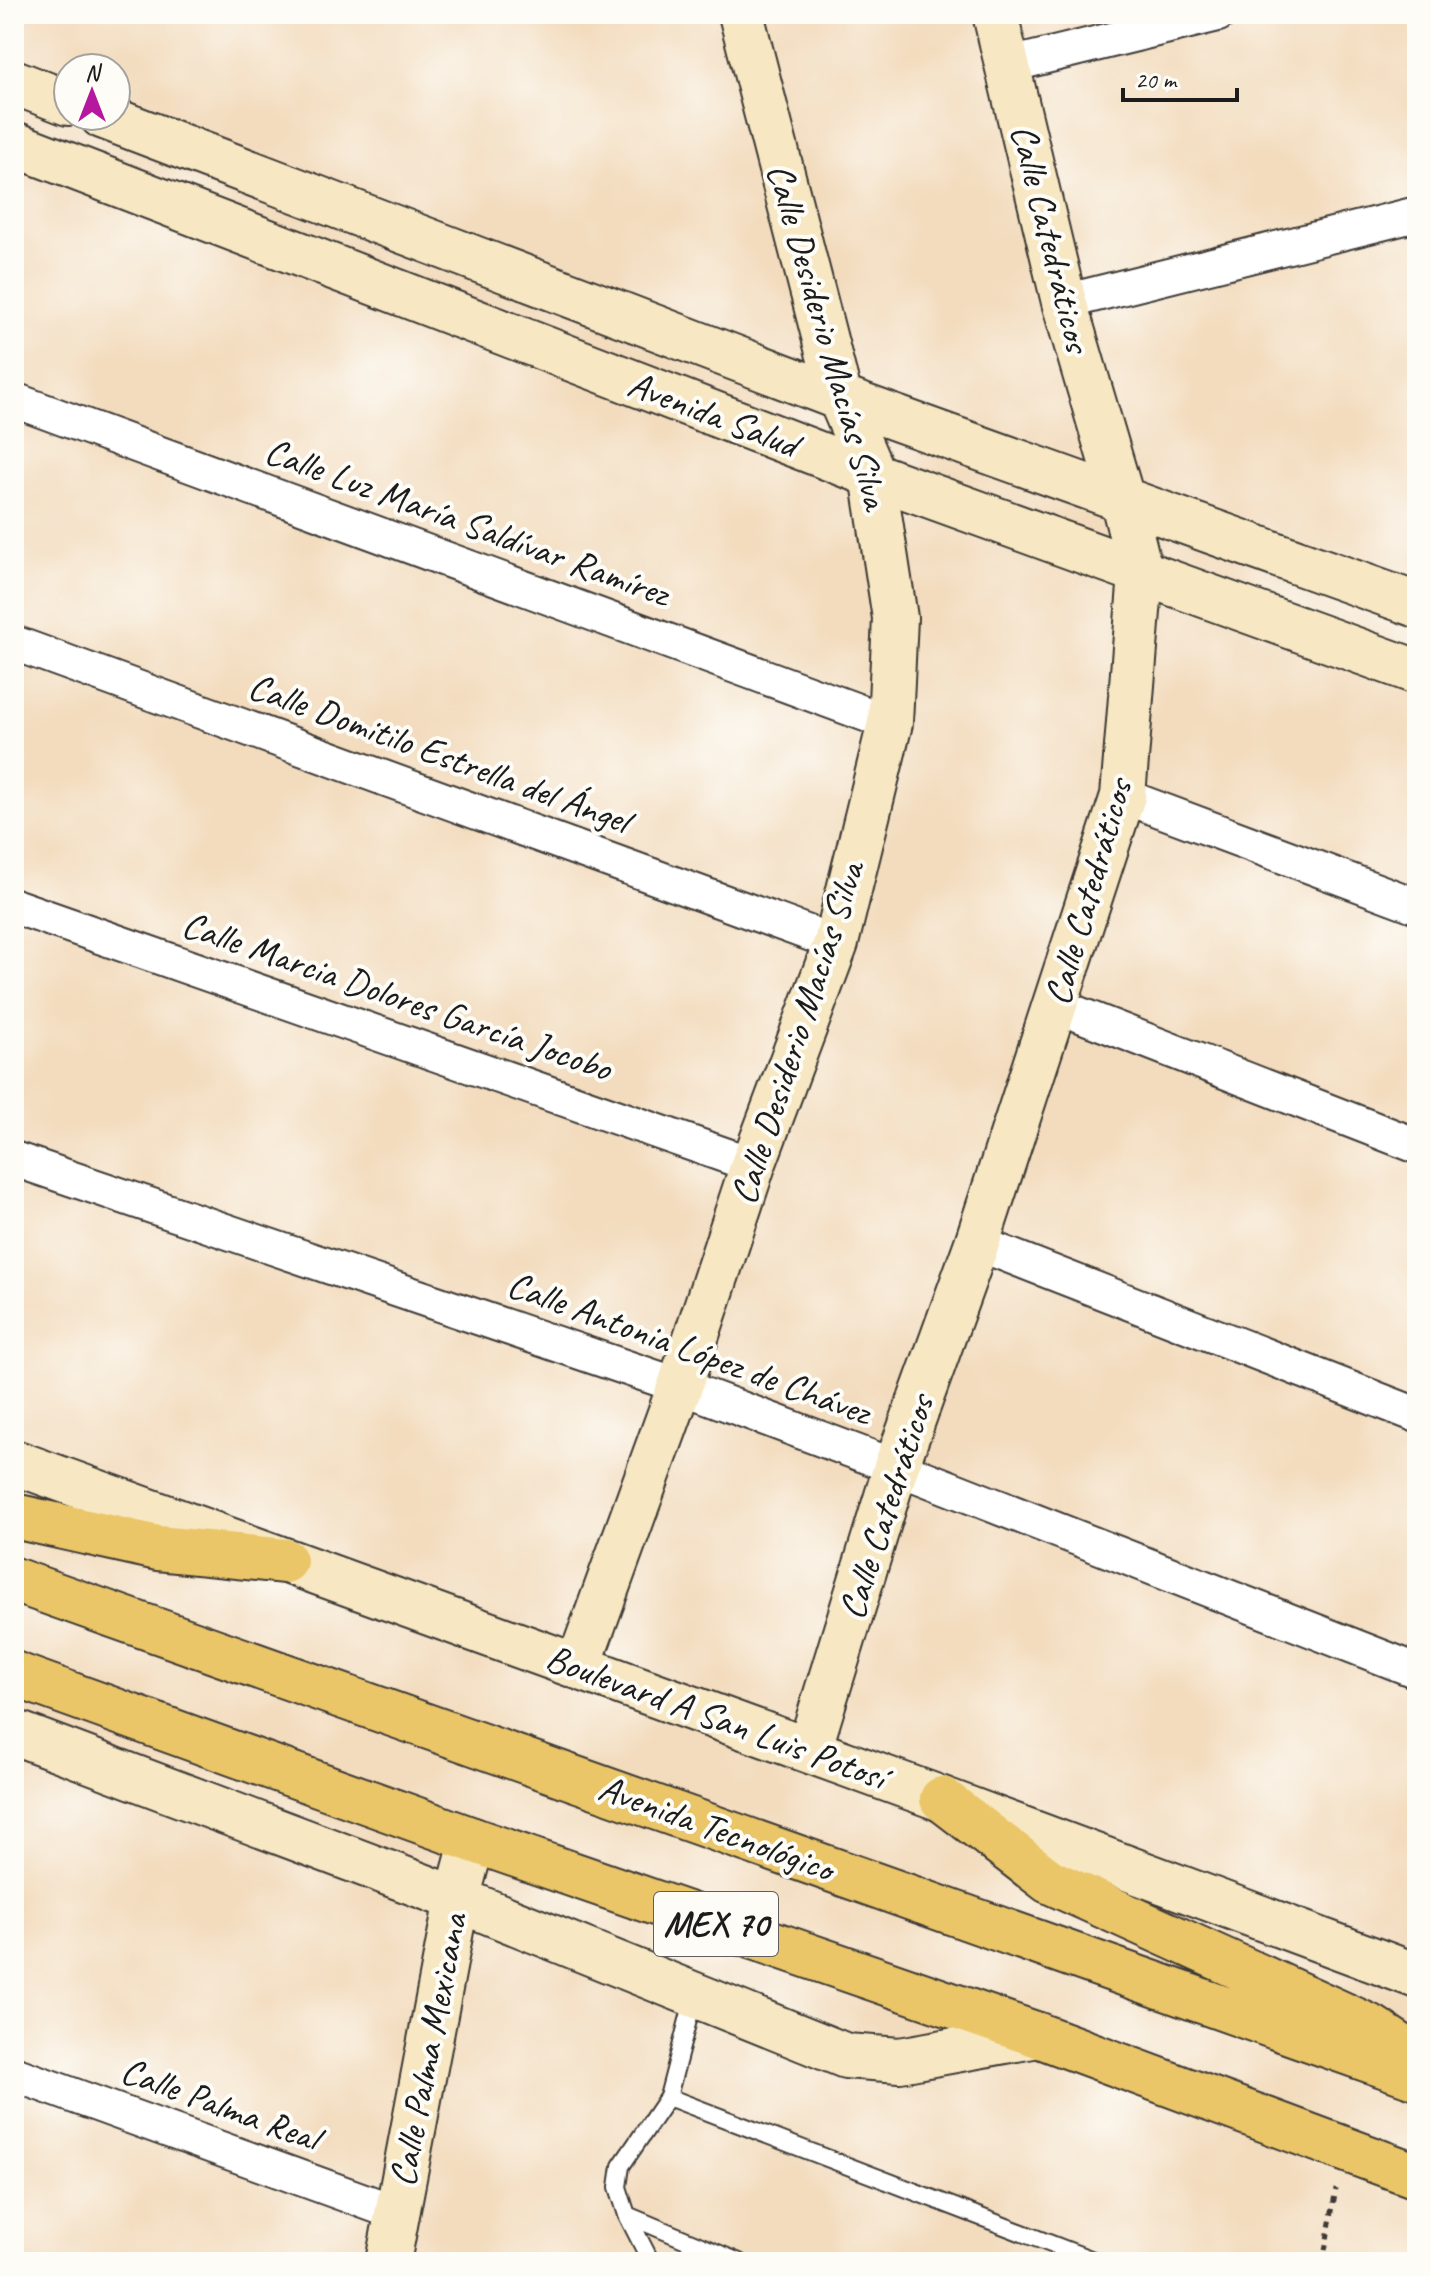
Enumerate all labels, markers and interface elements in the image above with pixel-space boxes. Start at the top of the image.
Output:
north arrow [52,52,132,132]
scale bar [1123,52,1237,102]
text: N [85,59,102,87]
text: 20 m [1135,65,1178,95]
street label: Calle Catedráticos [1000,119,1103,359]
street label: Calle Desiderio Macías Silva [756,158,901,517]
street label: Avenida Salud [622,360,810,470]
street label: Calle Luz María Saldívar Ramírez [259,427,678,618]
street label: Calle Domitilo Estrella del Ángel [242,662,642,846]
street label: Calle Catedráticos [1033,771,1143,1010]
street label: Calle Desiderio Macías Silva [720,853,876,1210]
street label: Calle Marcia Dolores García Jocobo [176,900,620,1092]
street label: Calle Antonia López de Chávez [501,1260,880,1437]
street label: Calle Catedráticos [828,1386,945,1625]
street label: Boulevard A San Luis Potosí [540,1634,900,1803]
street label: Avenida Tecnológico [593,1764,843,1893]
road number: MEX 70 [654,1892,778,1956]
street label: Calle Palma Mexicana [379,1907,478,2190]
street label: Calle Palma Real [115,2047,331,2164]

